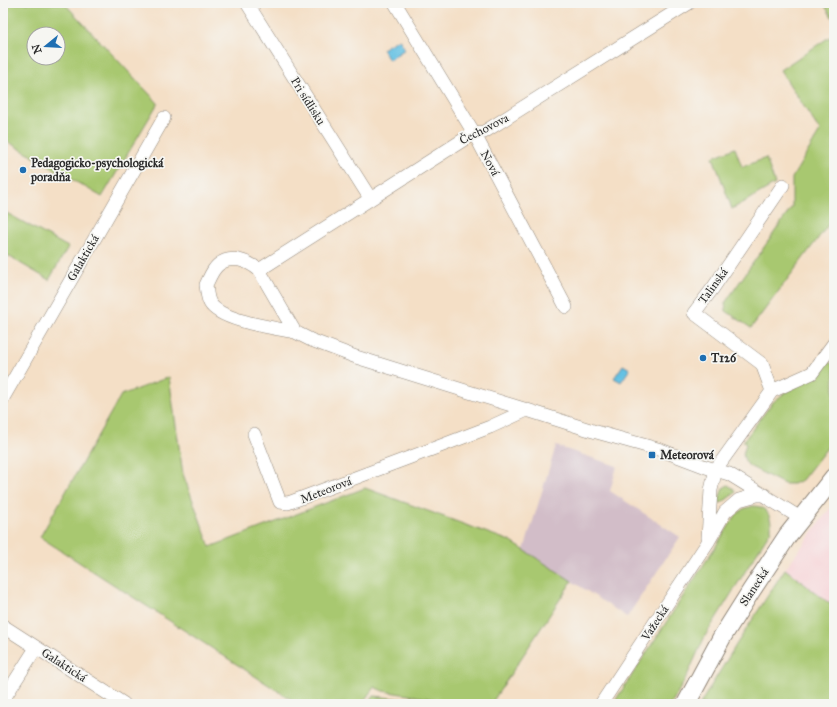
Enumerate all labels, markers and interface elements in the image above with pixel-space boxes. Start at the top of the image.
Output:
north arrow [26,26,66,66]
text: N [29,42,45,55]
street label: Pri sídlisku [288,75,328,128]
street label: Čechovova [456,108,512,147]
street label: Nová [478,148,503,179]
place label: Pedagogicko-psychologická poradňa [30,156,164,185]
marker: Pedagogicko-psychologická poradňa [18,165,28,175]
street label: Galaktická [64,232,102,284]
street label: Talinská [695,265,731,307]
place label: T126 [710,351,737,365]
marker: T126 [698,353,708,363]
place label: Meteorová [660,448,715,462]
marker: Meteorová [647,450,657,460]
street label: Meteorová [298,473,355,506]
street label: Slanecká [737,565,772,609]
street label: Važecká [638,602,672,644]
street label: Galaktická [39,645,90,685]

